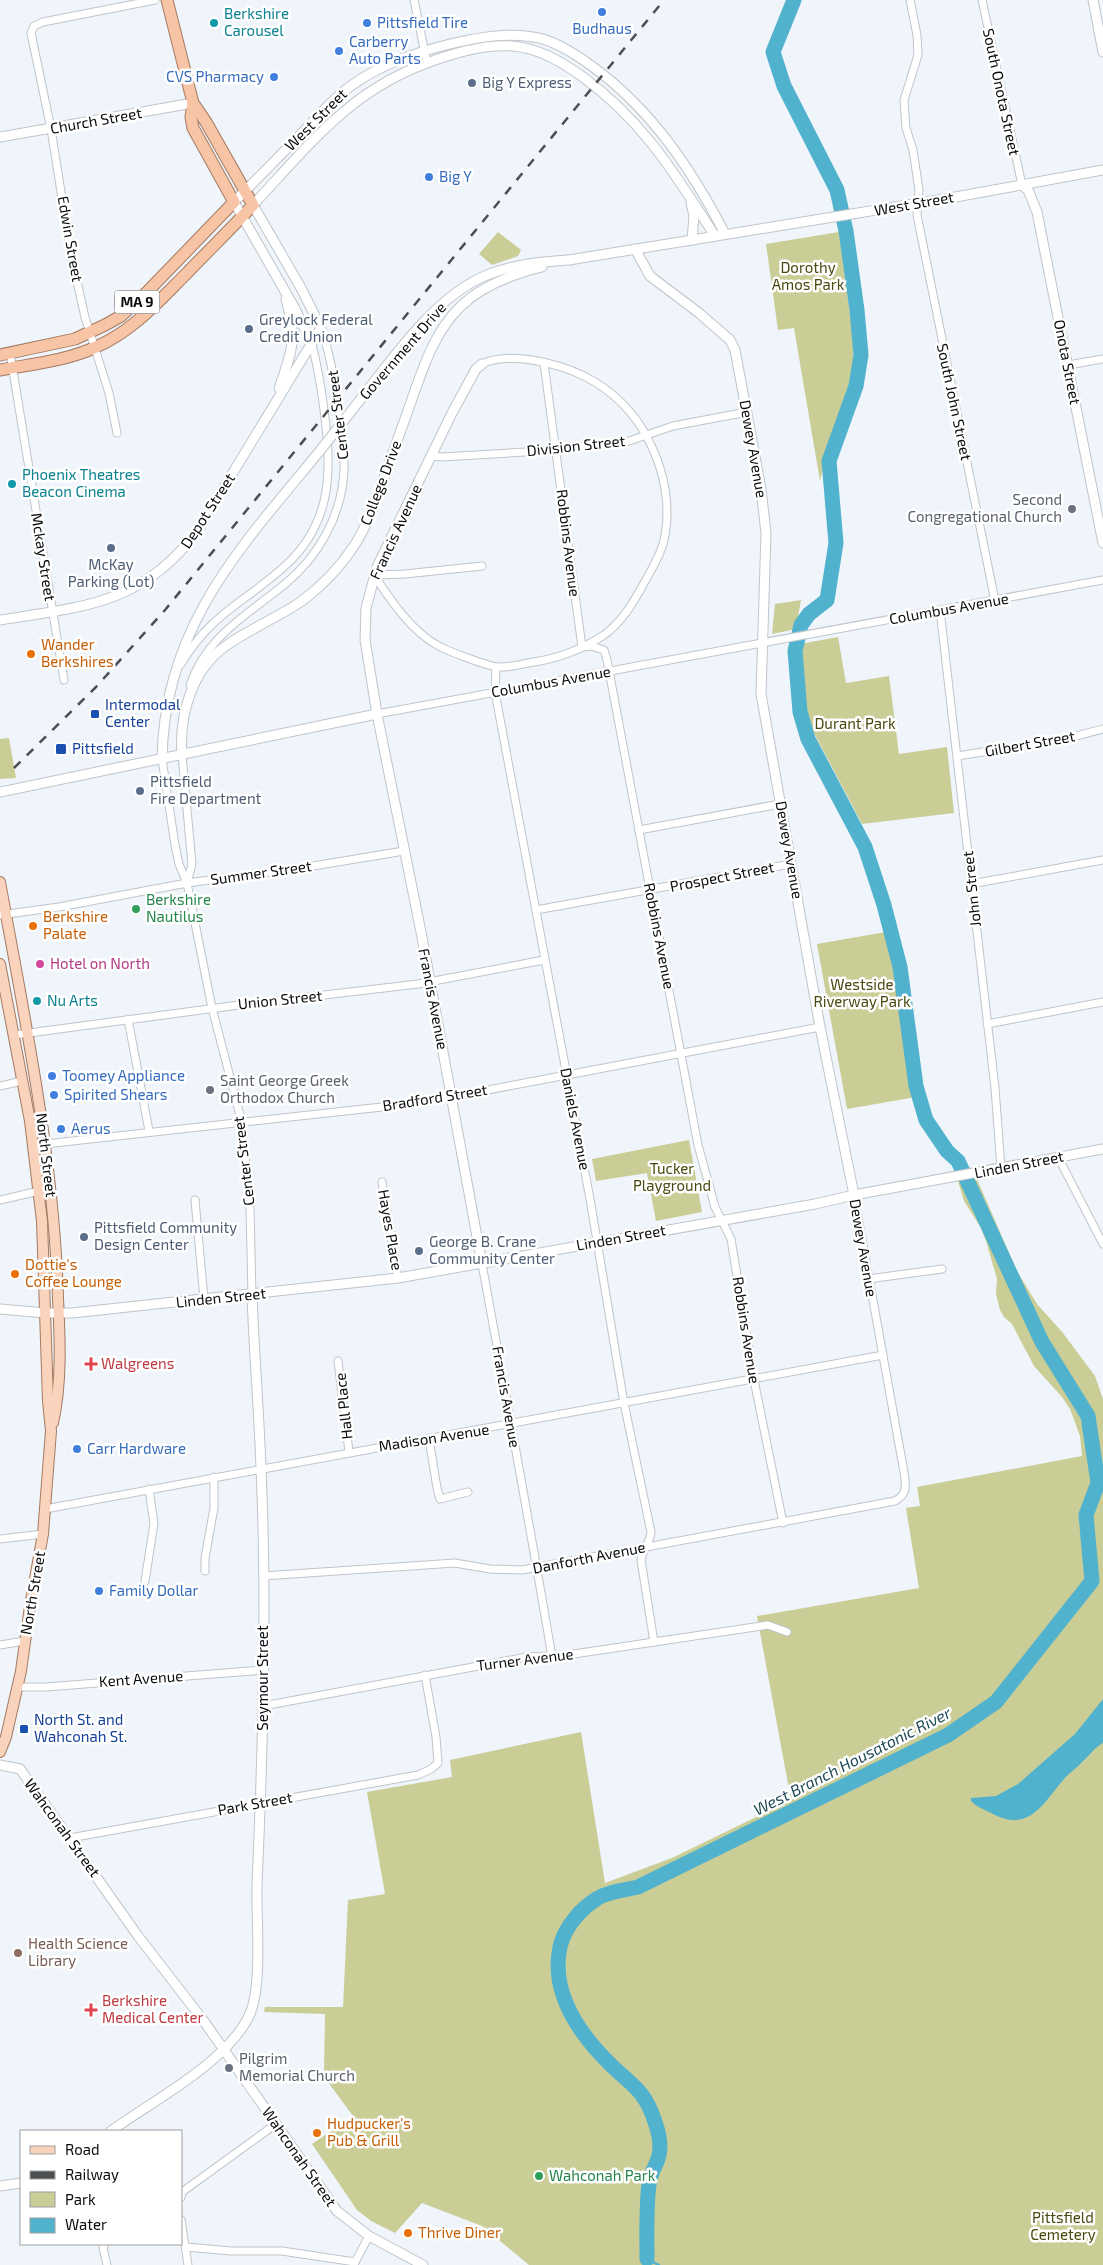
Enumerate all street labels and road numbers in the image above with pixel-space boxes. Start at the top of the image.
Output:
street label: South Onota Street [980,27,1024,157]
street label: West Street [281,84,350,154]
street label: Church Street [49,103,143,137]
street label: West Street [873,187,955,219]
street label: Edwin Street [55,195,87,283]
road number: MA 9 [114,290,160,314]
street label: Government Drive [355,298,449,403]
street label: Onota Street [1051,318,1085,406]
street label: South John Street [934,342,976,462]
street label: Center Street [323,369,351,461]
street label: Dewey Avenue [737,398,771,499]
street label: Division Street [526,431,626,459]
street label: College Drive [356,438,404,528]
street label: Depot Street [176,469,238,551]
street label: Francis Avenue [365,481,425,582]
street label: Robbins Avenue [553,488,585,598]
street label: Mckay Street [28,511,60,602]
street label: Columbus Avenue [888,589,1010,627]
street label: Columbus Avenue [490,662,612,700]
street label: Gilbert Street [983,726,1076,760]
street label: Dewey Avenue [773,799,807,900]
street label: John Street [958,850,984,928]
street label: Summer Street [209,856,313,888]
street label: Prospect Street [668,857,776,895]
street label: Robbins Avenue [641,881,679,991]
street label: Francis Avenue [415,947,453,1051]
street label: Union Street [237,986,323,1012]
street label: Daniels Avenue [557,1066,595,1172]
street label: Bradford Street [381,1080,489,1114]
street label: North Street [33,1112,61,1198]
street label: Center Street [229,1115,257,1207]
street label: Linden Street [973,1146,1065,1181]
street label: Hayes Place [375,1188,407,1272]
street label: Dewey Avenue [847,1197,881,1298]
street label: Linden Street [575,1220,667,1254]
street label: Robbins Avenue [730,1275,764,1385]
street label: Linden Street [175,1283,267,1311]
street label: Francis Avenue [489,1345,525,1449]
street label: Hall Place [331,1372,355,1440]
street label: Madison Avenue [377,1419,490,1455]
street label: Danforth Avenue [531,1537,647,1577]
street label: North Street [16,1549,48,1636]
street label: Seymour Street [253,1625,271,1731]
street label: Turner Avenue [475,1644,574,1674]
street label: Kent Avenue [98,1666,184,1690]
street label: Wahconah Street [21,1775,105,1880]
street label: Park Street [216,1788,294,1818]
street label: Wahconah Street [259,2103,341,2210]

